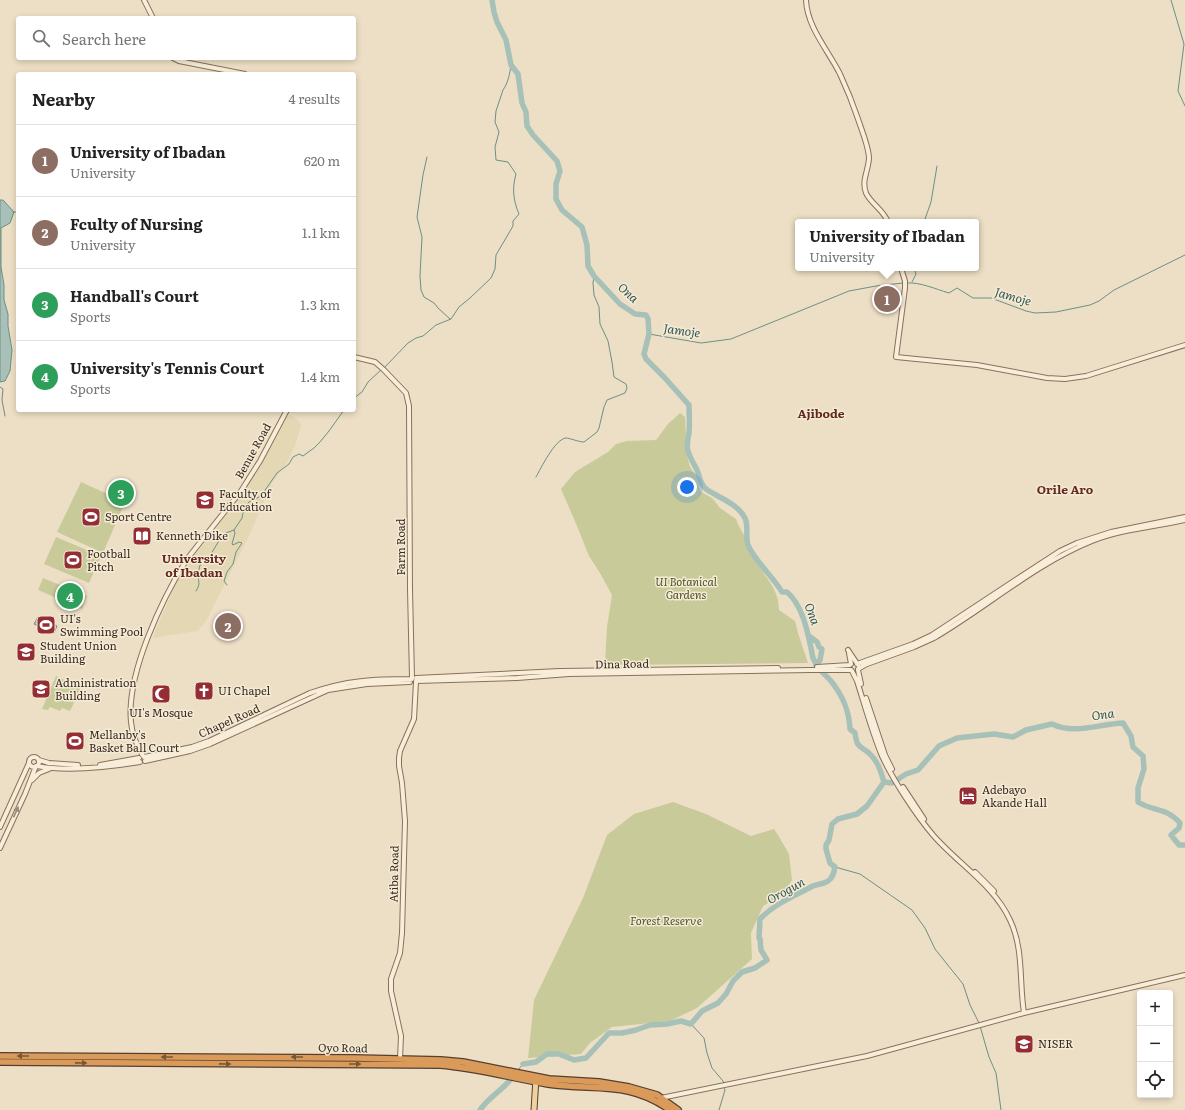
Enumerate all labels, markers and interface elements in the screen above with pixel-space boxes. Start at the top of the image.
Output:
search box [16,16,356,60]
icon: search [30,27,52,49]
text: Search here [62,27,146,50]
text: Nearby [32,86,95,111]
text: 4 results [289,89,340,108]
text: University of Ibadan [70,140,226,163]
text: 1 [42,151,48,170]
text: 620 m [304,151,340,170]
text: University [70,163,135,182]
text: Fculty of Nursing [70,212,203,235]
popup [795,219,979,271]
text: 2 [42,223,48,242]
text: 1.1 km [302,223,340,242]
text: University of Ibadan [809,224,965,247]
text: University [70,235,135,254]
text: University [809,247,875,266]
water label: Ona [614,278,643,307]
water label: Jamoje [993,282,1034,310]
text: Handball's Court [70,284,199,307]
pin: 1 [874,284,900,314]
text: 3 [41,295,49,314]
text: 1.3 km [300,295,340,314]
text: Sports [70,307,110,326]
water label: Jamoje [663,319,702,342]
text: University's Tennis Court [70,356,264,379]
text: 4 [41,367,49,386]
text: 1.4 km [301,367,340,386]
text: Sports [70,379,110,398]
district label: Ajibode [797,404,845,422]
street label: Benue Road [230,420,274,481]
your location [677,477,697,497]
pin: 3 [108,478,134,508]
district label: Orile Aro [1037,480,1094,498]
place label: Faculty of Education [219,485,272,514]
school or university icon: Faculty of Education [194,489,216,511]
sports icon: Sport Centre [80,506,102,528]
place label: Sport Centre [105,508,172,524]
street label: Farm Road [392,518,408,575]
library icon: Kenneth Dike [131,525,153,547]
place label: Kenneth Dike [156,527,228,543]
place label: Football Pitch [87,545,131,574]
sports icon: Football Pitch [62,549,84,571]
district label: University of Ibadan [162,549,227,581]
park label: UI Botanical Gardens [655,573,718,602]
pin: 4 [57,581,83,611]
water label: Ona [800,600,825,628]
place label: UI's Swimming Pool [60,610,143,639]
pin: 2 [215,611,241,641]
sports icon: UI's Swimming Pool [35,614,57,636]
place label: Student Union Building [40,637,117,666]
school or university icon: Student Union Building [15,641,37,663]
street label: Dina Road [595,655,649,671]
place label: Administration Building [55,674,137,703]
school or university icon: Administration Building [30,678,52,700]
church icon: UI Chapel [193,680,215,702]
place label: UI Chapel [218,682,271,698]
mosque icon: UI's Mosque [150,683,172,705]
street label: Chapel Road [195,699,262,741]
place label: UI's Mosque [129,704,193,720]
water label: Ona [1090,704,1115,724]
place label: Mellanby's Basket Ball Court [89,726,180,755]
sports icon: Mellanby's Basket Ball Court [64,730,86,752]
place label: Adebayo Akande Hall [982,781,1047,810]
hotel icon: Adebayo Akande Hall [957,785,979,807]
one-way arrow [13,807,19,818]
street label: Atiba Road [385,845,402,903]
water label: Orogun [763,872,808,908]
park label: Forest Reserve [630,912,702,928]
map controls [1137,990,1173,1098]
button: + [1137,990,1173,1026]
button: − [1137,1026,1173,1062]
school or university icon: NISER [1013,1033,1035,1055]
place label: NISER [1038,1035,1073,1051]
street label: Oyo Road [318,1039,368,1055]
one-way arrow [17,1053,29,1060]
one-way arrow [160,1054,173,1060]
one-way arrow [291,1054,303,1061]
one-way arrow [75,1060,88,1066]
one-way arrow [219,1061,232,1067]
one-way arrow [349,1061,362,1067]
button: locate [1137,1062,1173,1098]

